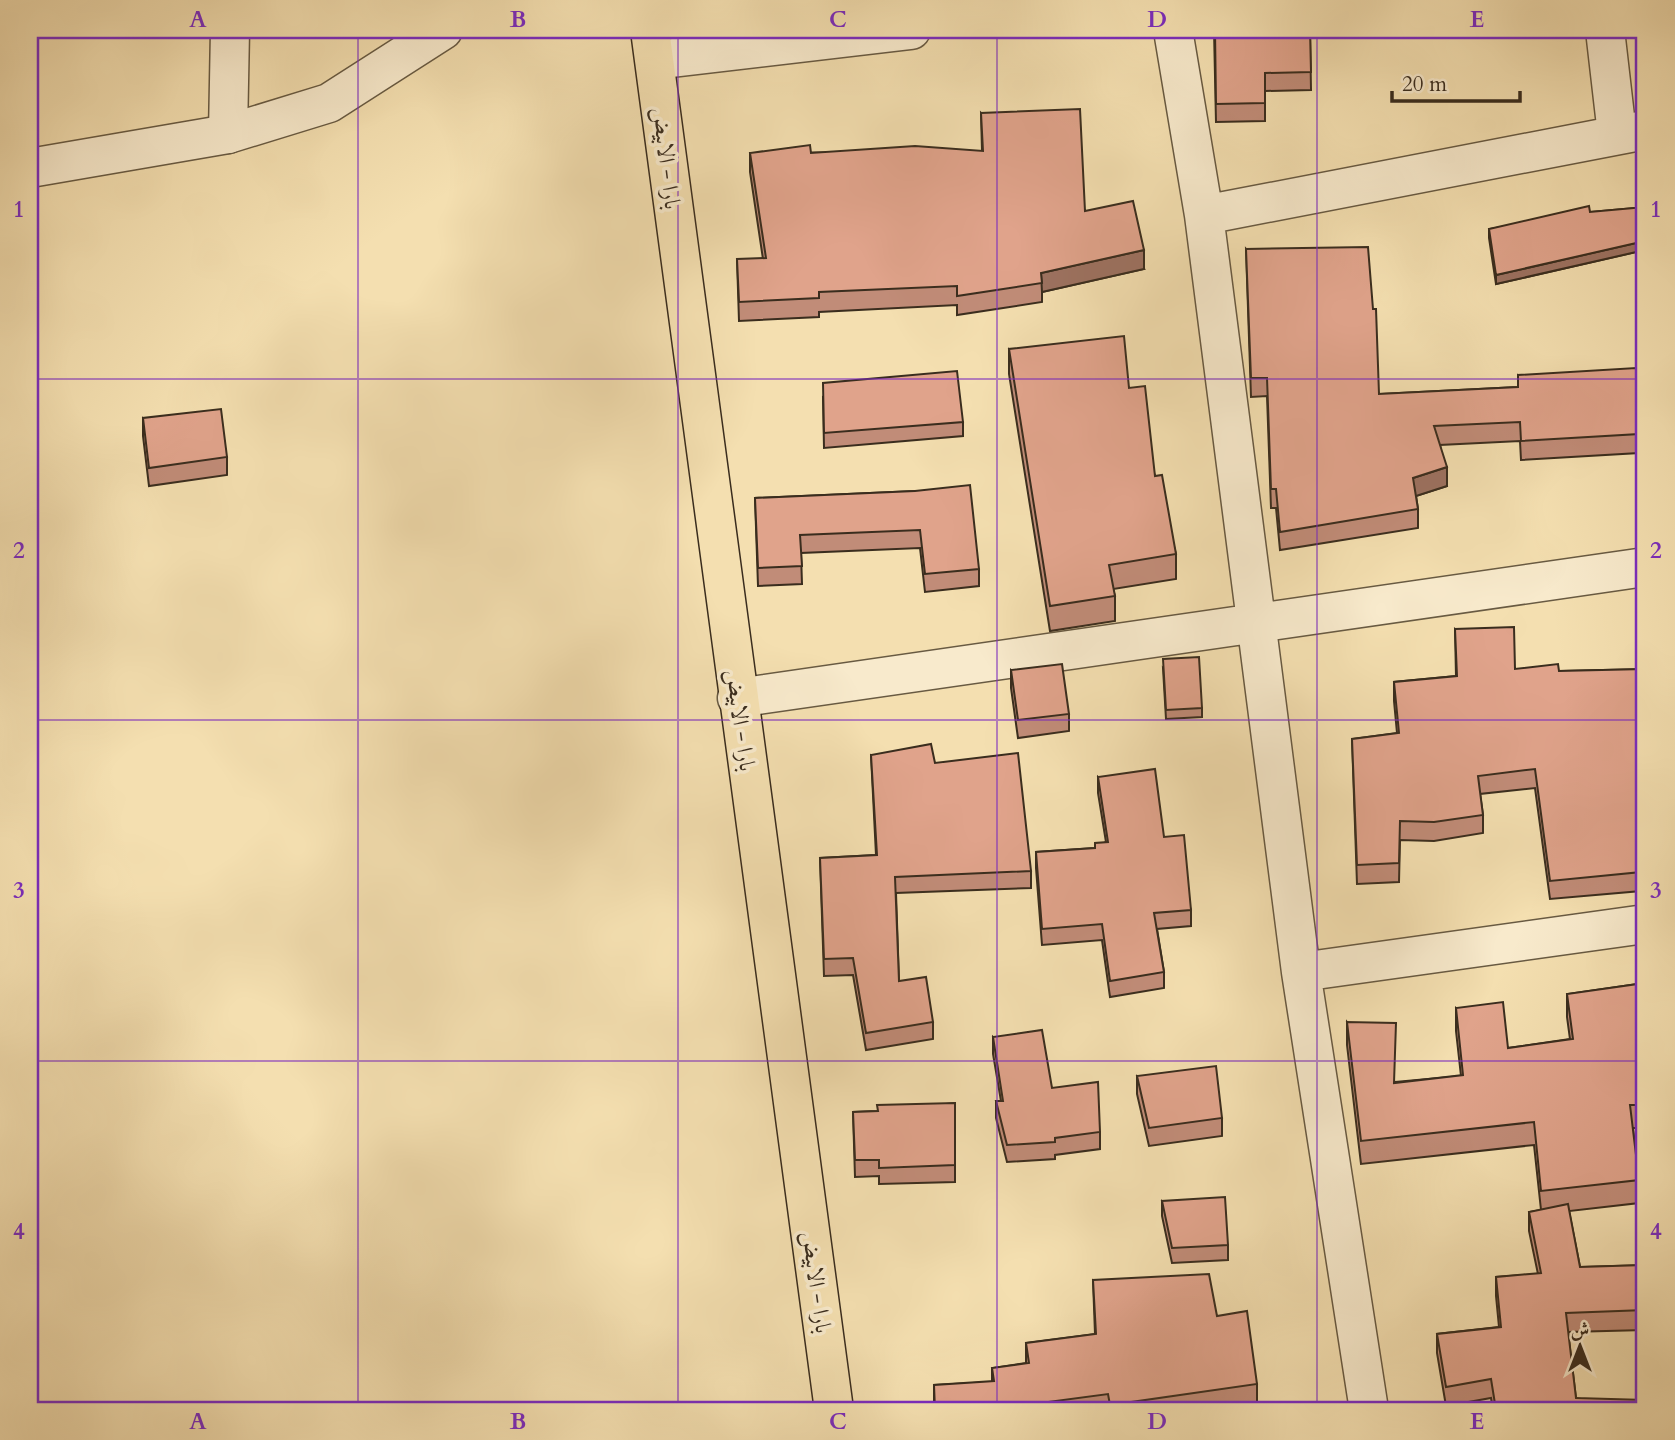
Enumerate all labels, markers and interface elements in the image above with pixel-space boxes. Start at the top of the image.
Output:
text: A [189,4,207,35]
text: B [510,4,526,35]
text: C [829,4,847,35]
text: D [1147,4,1167,35]
text: E [1470,4,1484,35]
scale bar [1392,60,1519,104]
text: 20 m [1402,70,1447,99]
street label: بارا - الابيض [645,105,688,211]
text: 1 [13,194,25,225]
text: 1 [1650,194,1662,225]
text: 2 [13,535,25,566]
text: 2 [1650,535,1662,566]
street label: بارا - الابيض [718,667,763,773]
text: 3 [13,875,25,906]
text: 3 [1650,875,1662,906]
text: 4 [13,1216,25,1247]
text: 4 [1650,1216,1662,1247]
street label: بارا - الابيض [794,1229,839,1335]
north arrow [1546,1310,1616,1380]
text: ش [1571,1317,1589,1343]
text: A [189,1406,207,1437]
text: B [510,1406,526,1437]
text: C [829,1406,847,1437]
text: D [1147,1406,1167,1437]
text: E [1470,1406,1484,1437]

